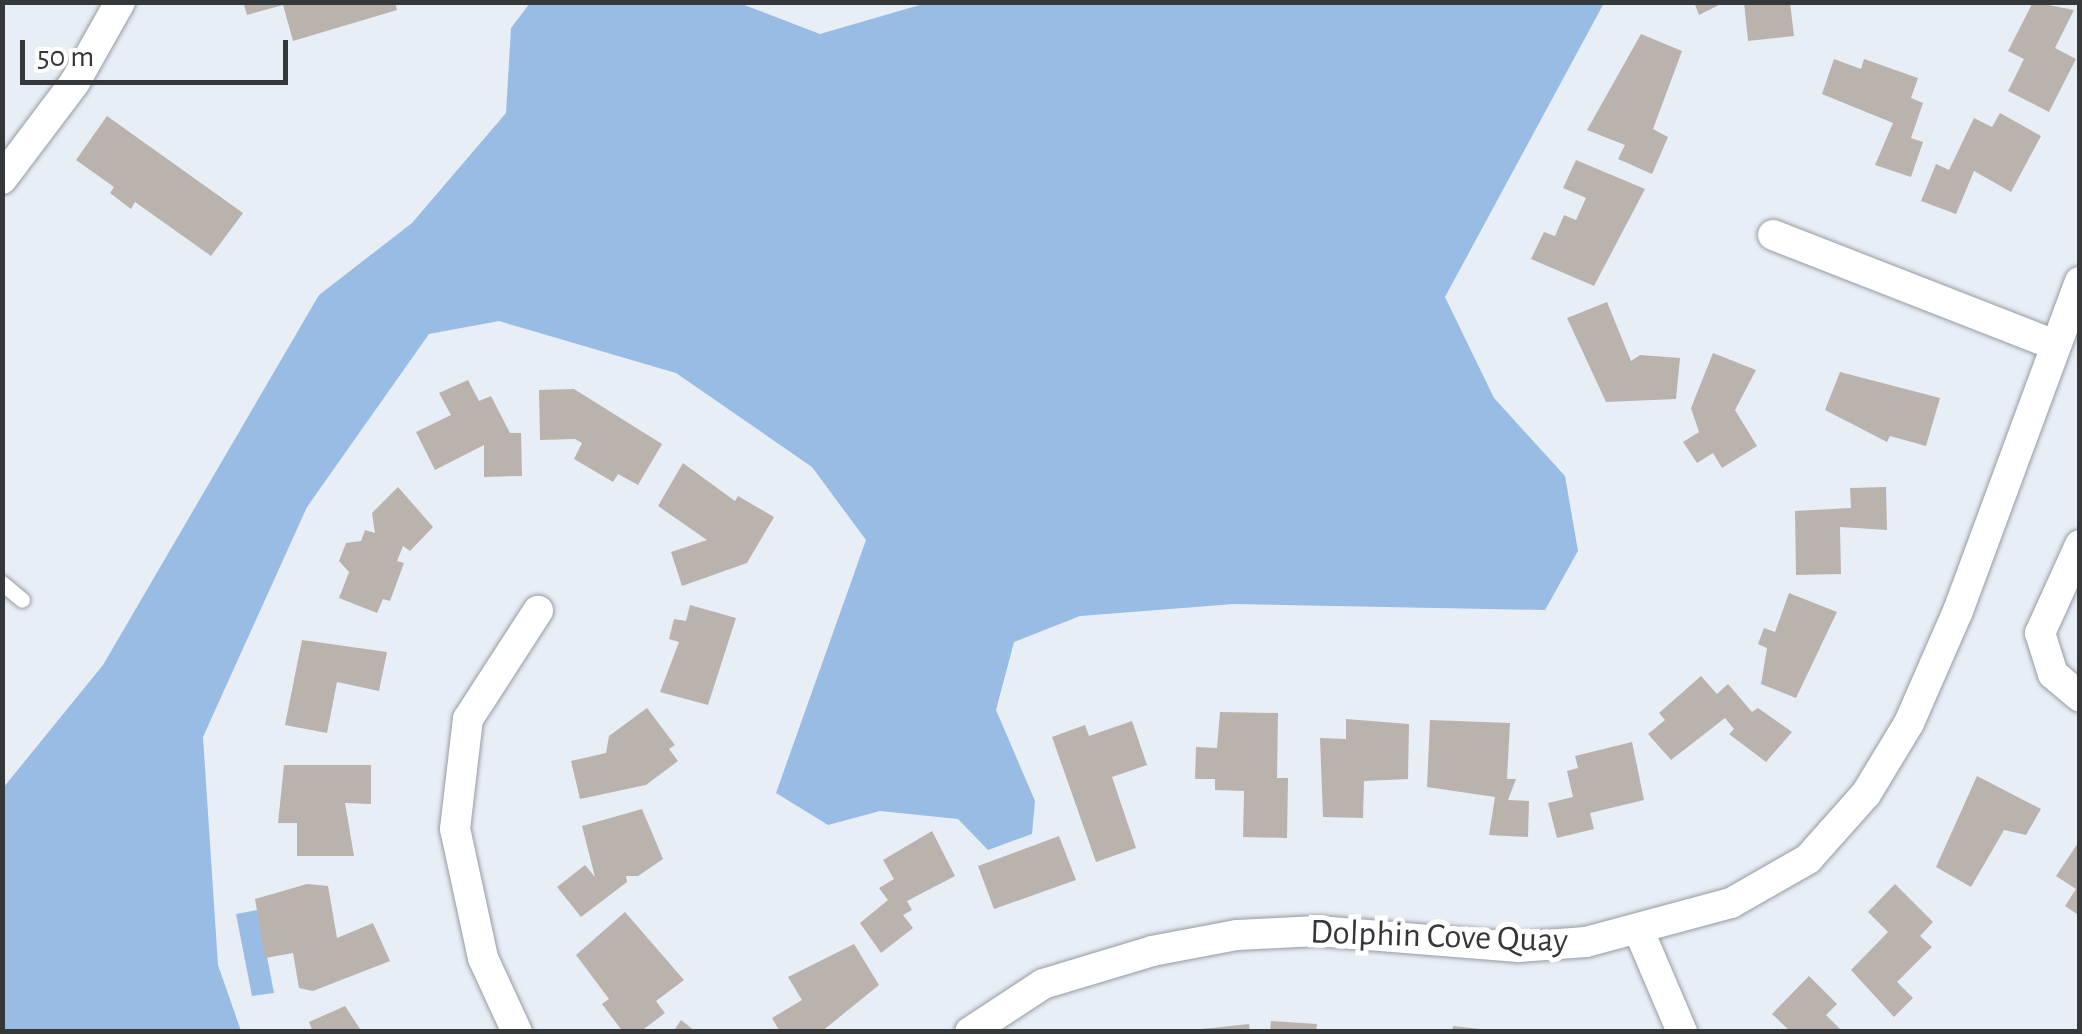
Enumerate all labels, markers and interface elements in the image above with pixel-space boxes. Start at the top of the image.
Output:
scale bar [25,20,292,82]
text: 50 m [37,42,94,72]
street label: Dolphin Cove Quay [1309,912,1569,962]

